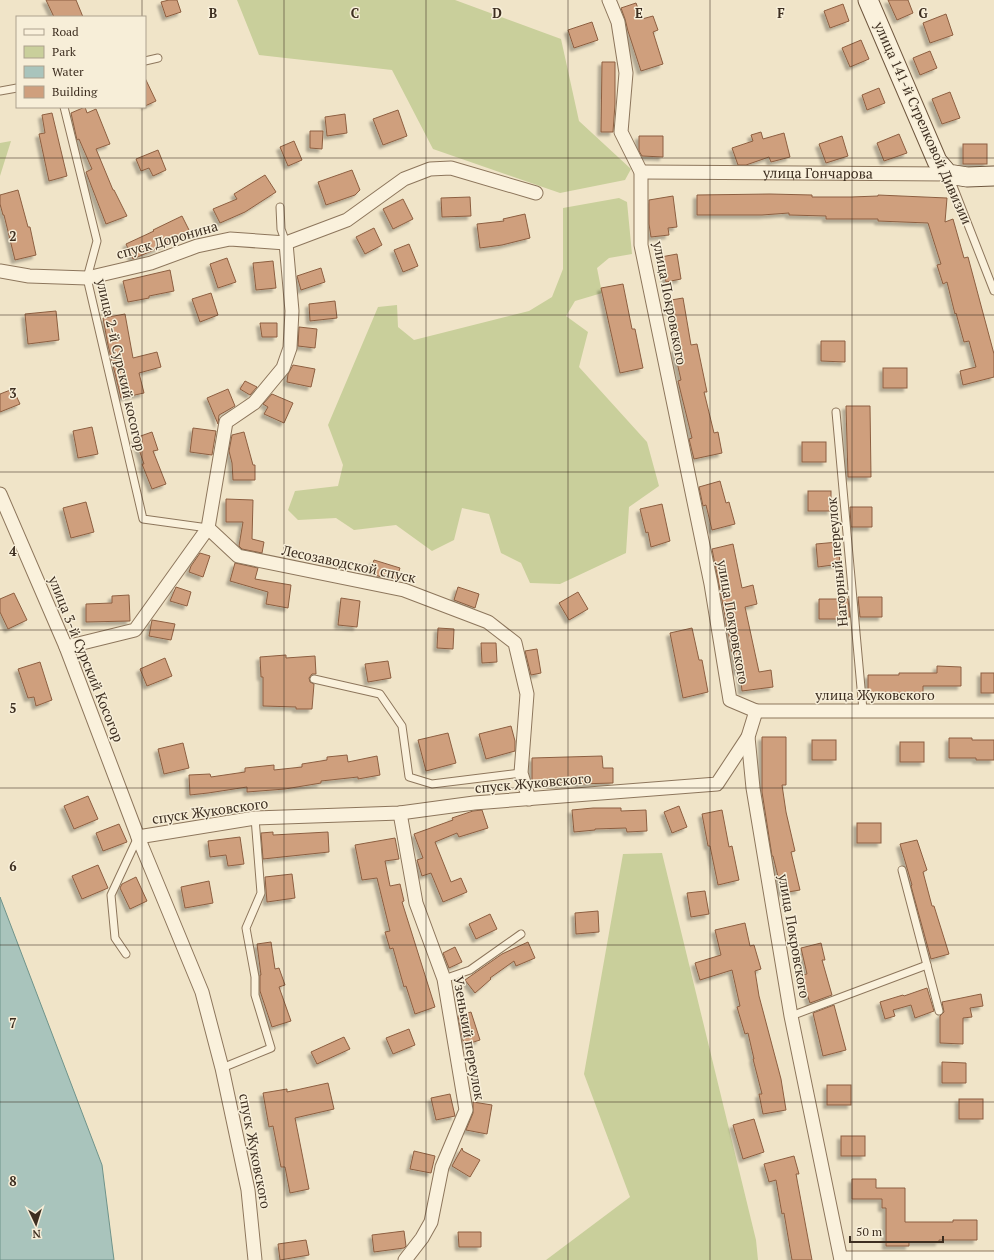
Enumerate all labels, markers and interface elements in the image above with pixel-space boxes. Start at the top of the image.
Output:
text: B [209,4,217,22]
text: C [351,4,359,22]
text: D [492,4,502,22]
text: E [635,4,643,22]
text: F [777,4,785,22]
text: G [918,4,928,22]
legend [16,16,146,108]
street label: улица 141-й Стрелковой Дивизии [870,17,977,228]
text: Road [52,24,79,39]
text: Park [52,44,77,59]
text: Water [52,64,84,79]
text: Building [52,84,98,99]
street label: улица Гончарова [762,163,873,183]
street label: спуск Доронина [114,216,220,263]
text: 2 [9,227,17,245]
street label: улица Покровского [649,238,692,367]
street label: улица 2-й Сурский косогор [92,276,151,453]
text: 3 [9,384,17,402]
street label: Нагорный переулок [821,496,852,628]
street label: Лесозаводской спуск [279,540,418,587]
text: 4 [9,542,17,560]
street label: улица Покровского [713,557,754,686]
street label: улица 3-й Сурский Косогор [44,572,129,745]
street label: улица Жуковского [814,685,935,704]
text: 5 [9,699,17,717]
street label: спуск Жуковского [474,768,592,797]
street label: спуск Жуковского [151,793,269,828]
text: 6 [9,857,17,875]
street label: улица Покровского [774,871,815,1000]
street label: Узенький переулок [449,974,490,1102]
text: 7 [9,1014,17,1032]
street label: спуск Жуковского [235,1092,276,1210]
text: 8 [9,1172,17,1190]
north arrow [16,1204,56,1244]
scale bar [850,1218,943,1244]
text: 50 m [856,1224,883,1239]
text: N [31,1227,41,1241]

